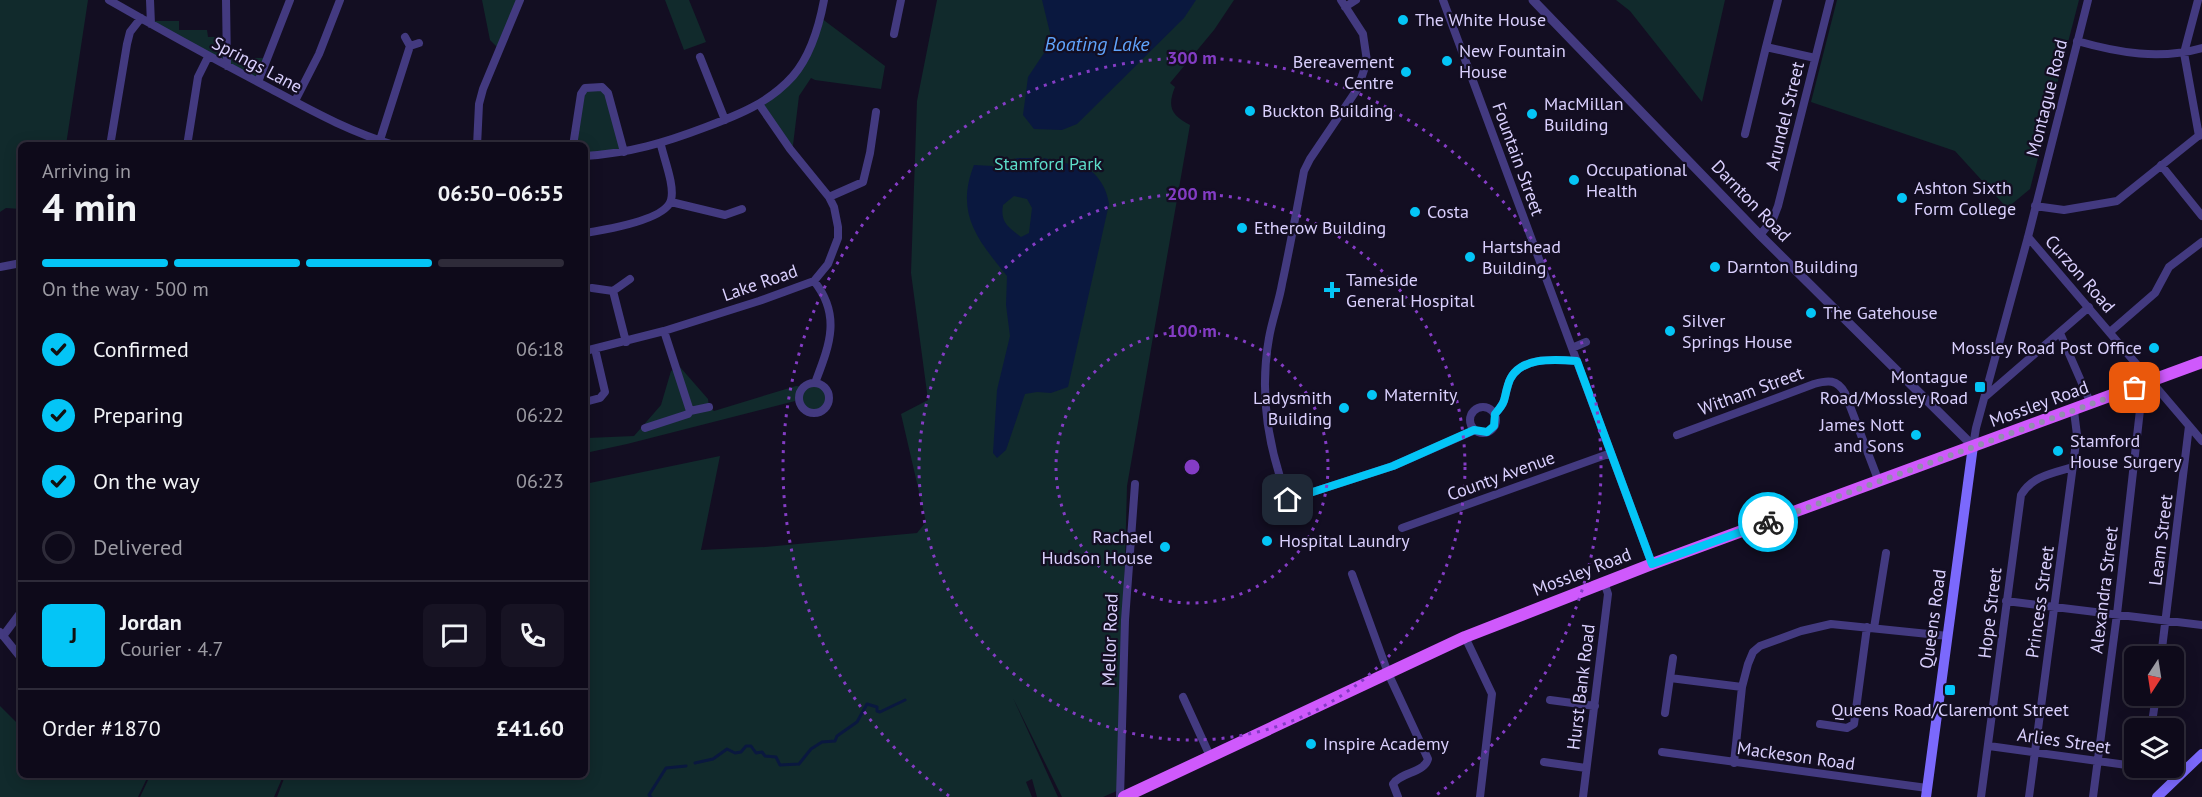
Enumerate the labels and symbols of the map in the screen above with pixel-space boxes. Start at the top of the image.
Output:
place label: The White House [1415,8,1546,31]
marker: The White House [1396,13,1410,27]
street label: Springs Lane [208,31,306,98]
water label: Boating Lake [1045,31,1150,57]
street label: Montague Road [2021,37,2072,159]
place label: New Fountain House [1459,39,1566,83]
text: 300 m [1167,46,1217,69]
place label: Bereavement Centre [1293,50,1394,94]
marker: New Fountain House [1440,54,1454,68]
street label: Arundel Street [1760,59,1809,173]
marker: Bereavement Centre [1399,65,1413,79]
place label: MacMillan Building [1544,92,1624,136]
place label: Buckton Building [1262,99,1393,122]
street label: Fountain Street [1487,99,1550,219]
marker: Buckton Building [1243,104,1257,118]
marker: MacMillan Building [1525,107,1539,121]
park label: Stamford Park [994,152,1102,175]
street label: Darnton Road [1707,155,1796,246]
place label: Occupational Health [1586,158,1688,202]
marker: Occupational Health [1567,173,1581,187]
place label: Ashton Sixth Form College [1914,176,2016,220]
text: 200 m [1167,182,1217,205]
marker: Ashton Sixth Form College [1895,191,1909,205]
place label: Costa [1427,200,1469,223]
marker: Costa [1408,205,1422,219]
place label: Etherow Building [1254,216,1386,239]
marker: Etherow Building [1235,221,1249,235]
street label: Curzon Road [2040,230,2121,317]
place label: Hartshead Building [1482,235,1561,279]
marker: Hartshead Building [1463,250,1477,264]
place label: Darnton Building [1727,255,1858,278]
street label: Lake Road [719,259,801,306]
marker: Darnton Building [1708,260,1722,274]
place label: Tameside General Hospital [1346,268,1475,312]
marker: Tameside General Hospital [1323,281,1341,299]
place label: The Gatehouse [1823,301,1938,324]
marker: The Gatehouse [1804,306,1818,320]
place label: Silver Springs House [1682,309,1792,353]
text: 100 m [1167,319,1217,342]
marker: Silver Springs House [1663,324,1677,338]
place label: Mossley Road Post Office [1951,336,2142,359]
marker: Mossley Road Post Office [2147,341,2161,355]
street label: Witham Street [1695,361,1806,420]
pin [2109,362,2160,413]
place label: Montague Road/Mossley Road [1820,365,1968,409]
street label: Mossley Road [1986,375,2091,432]
marker: Montague Road/Mossley Road [1973,380,1987,394]
place label: Maternity [1384,383,1458,406]
place label: Ladysmith Building [1253,386,1332,430]
marker: Maternity [1365,388,1379,402]
marker: Ladysmith Building [1337,401,1351,415]
place label: James Nott and Sons [1819,413,1904,457]
marker: James Nott and Sons [1909,428,1923,442]
place label: Stamford House Surgery [2070,429,2182,473]
marker: Stamford House Surgery [2051,444,2065,458]
street label: County Avenue [1444,445,1558,506]
centre of rings [1182,457,1202,477]
pin [1262,474,1313,525]
courier [1738,492,1798,552]
street label: Leam Street [2144,493,2178,587]
place label: Rachael Hudson House [1041,525,1154,569]
street label: Alexandra Street [2084,525,2123,655]
place label: Hospital Laundry [1279,529,1410,552]
marker: Hospital Laundry [1260,534,1274,548]
marker: Rachael Hudson House [1158,540,1172,554]
street label: Mossley Road [1529,542,1634,601]
street label: Princess Street [2020,544,2059,659]
street label: Hope Street [1973,566,2006,660]
street label: Queens Road [1914,568,1951,670]
street label: Mellor Road [1096,593,1123,687]
street label: Hurst Bank Road [1561,623,1600,751]
north arrow [2124,646,2184,706]
marker: Queens Road/Claremont Street [1943,683,1957,697]
place label: Queens Road/Claremont Street [1831,698,2069,721]
street label: Arlies Street [2016,723,2112,758]
place label: Inspire Academy [1323,732,1450,755]
street label: Mackeson Road [1736,736,1857,775]
marker: Inspire Academy [1304,737,1318,751]

